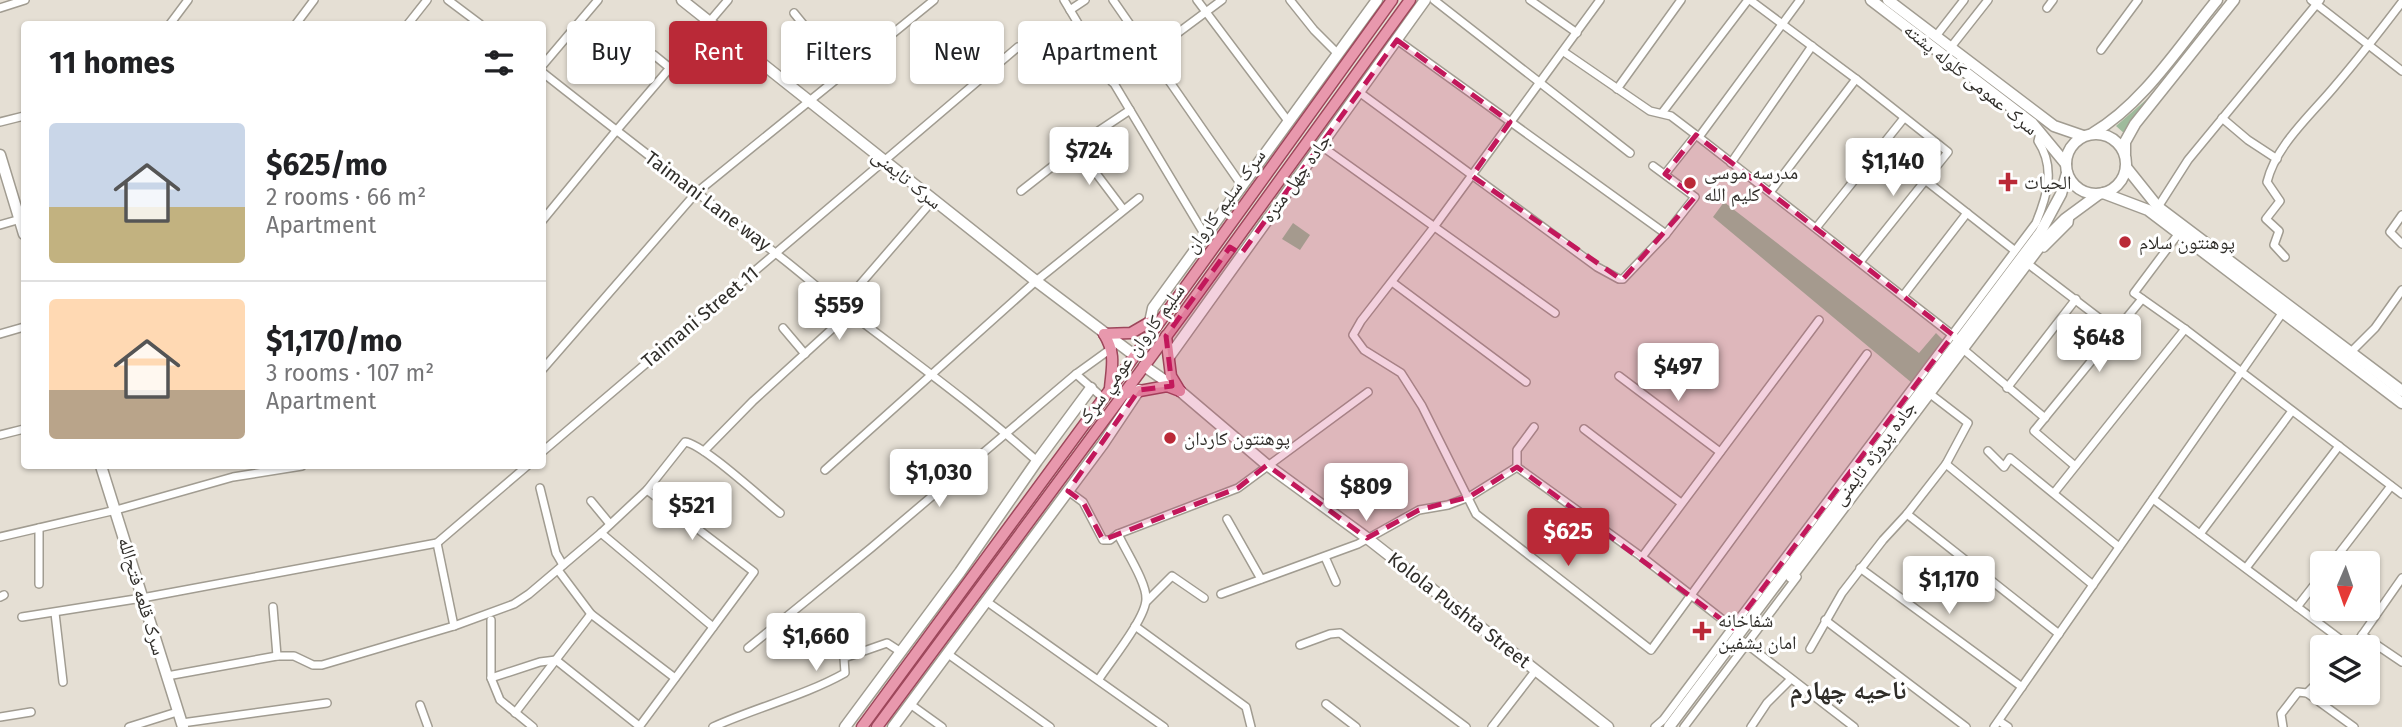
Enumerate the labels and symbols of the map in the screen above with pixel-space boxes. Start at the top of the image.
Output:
street label: سرک عمومی کلوله پشته [1899,18,2043,140]
pin: $724 [1048,128,1130,187]
street label: جاده چهل متره [1256,129,1336,227]
pin: $1,140 [1836,138,1950,198]
street label: سرک تایمنی [867,144,947,214]
street label: سرک سلیم کاروان [1180,145,1271,258]
street label: Taimani Lane way [641,146,776,256]
place label: مدرسه موسی کلیم الله [1704,161,1798,207]
place label: الحیات [2024,171,2072,194]
marker: الحیات [1998,172,2018,192]
marker: مدرسه موسی کلیم الله [1682,175,1698,191]
place label: پوهنتون سلام [2139,231,2235,256]
marker: پوهنتون سلام [2117,234,2133,250]
street label: Taimani Street 11 [637,261,763,373]
street label: سلیم کاروان عومي سړک [1072,279,1193,431]
pin: $559 [798,282,880,342]
pin: $648 [2058,314,2140,374]
pin: $497 [1637,344,1719,403]
street label: جاده پروژه تایمنی [1827,396,1921,510]
place label: پوهنتون کاردان [1184,427,1290,450]
marker: پوهنتون کاردان [1162,430,1178,446]
pin: $1,030 [882,449,996,509]
pin: $809 [1325,463,1407,523]
pin: $521 [651,482,733,542]
pin: $625 [1527,508,1609,568]
street label: سرک قلعه فتح‌الله [112,534,171,658]
street label: Kolola Pushta Street [1383,547,1535,673]
north arrow [2310,551,2380,621]
pin: $1,170 [1892,556,2006,616]
place label: شفاخانه امان یشفین [1718,609,1797,654]
pin: $1,660 [759,614,873,673]
marker: شفاخانه امان یشفین [1692,621,1712,641]
district label: ناحیه چهارم [1790,675,1906,708]

